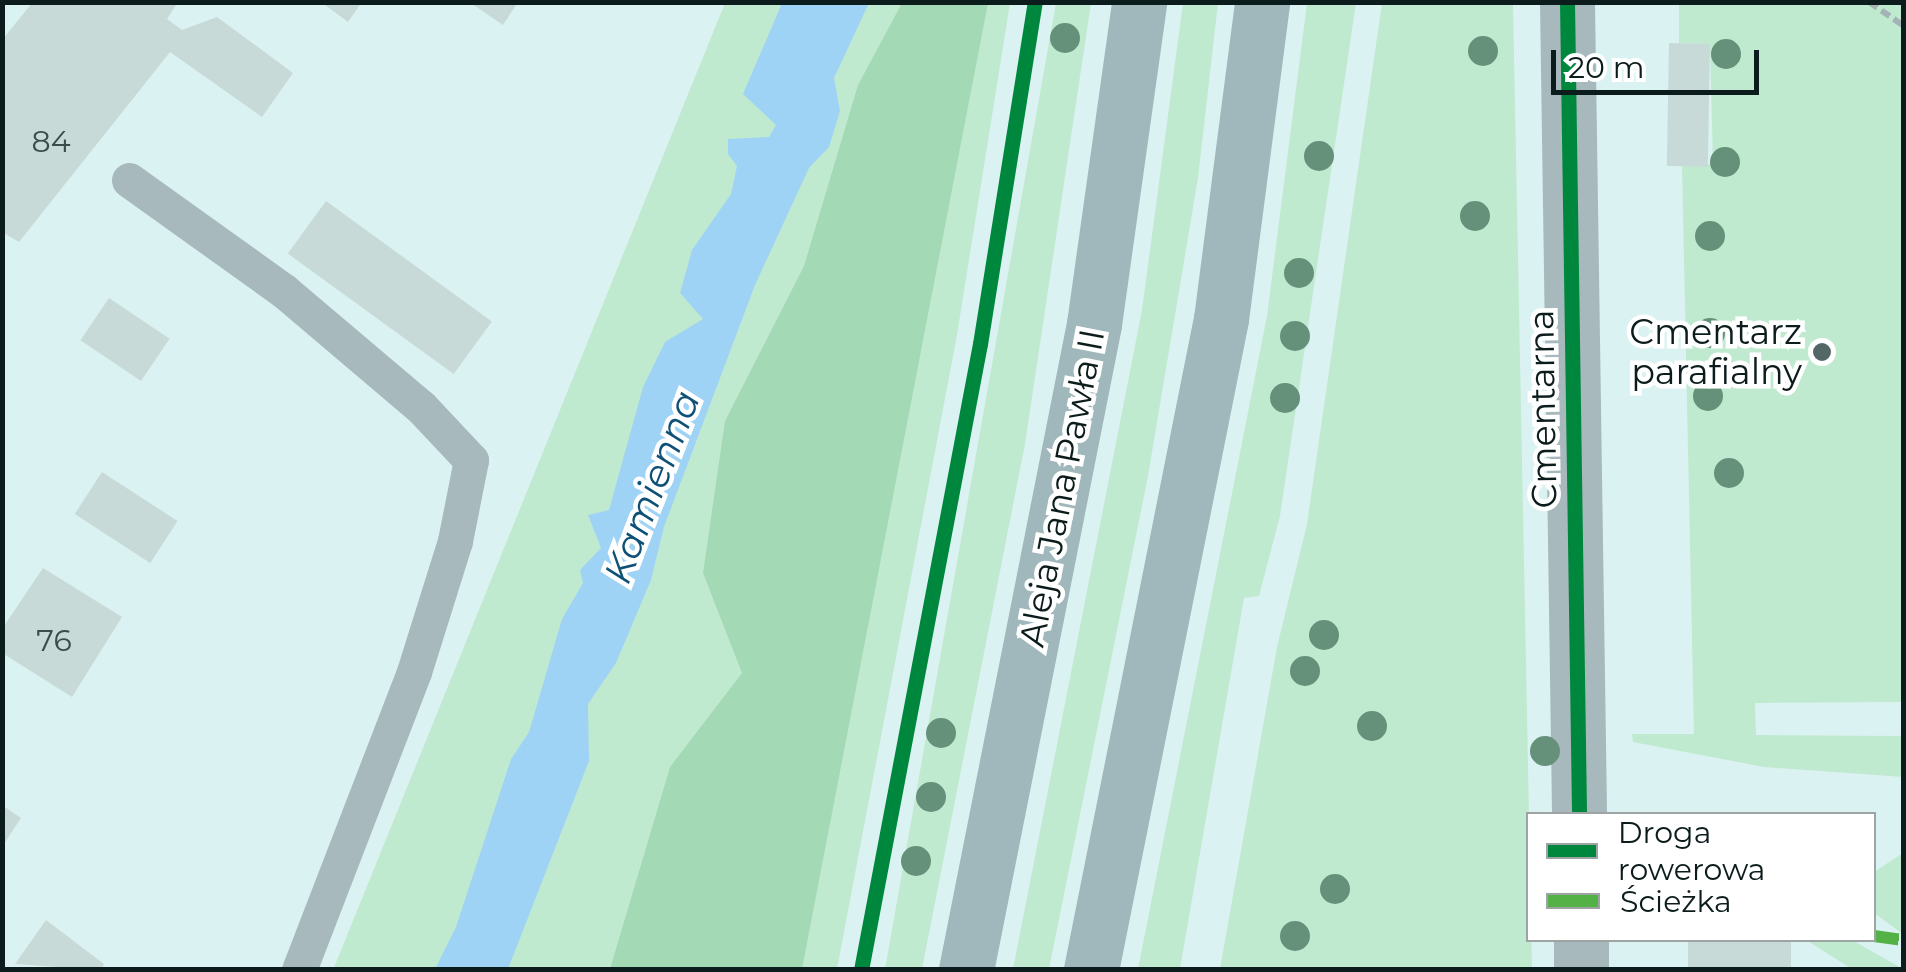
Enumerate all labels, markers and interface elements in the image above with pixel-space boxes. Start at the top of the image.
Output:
scale bar [1556,30,1764,92]
text: 20 m [1568,49,1645,86]
house number: 84 [32,124,70,160]
street label: Cmentarna [1520,309,1566,509]
place label: Cmentarz parafialny [1629,311,1802,393]
street label: Aleja Jana Pawła II [1011,326,1113,650]
marker: Cmentarz parafialny [1811,341,1833,363]
water label: Kamienna [594,384,710,590]
house number: 76 [36,623,72,659]
legend [1526,812,1876,942]
text: Droga rowerowa [1618,814,1765,888]
text: Ścieżka [1620,883,1732,920]

